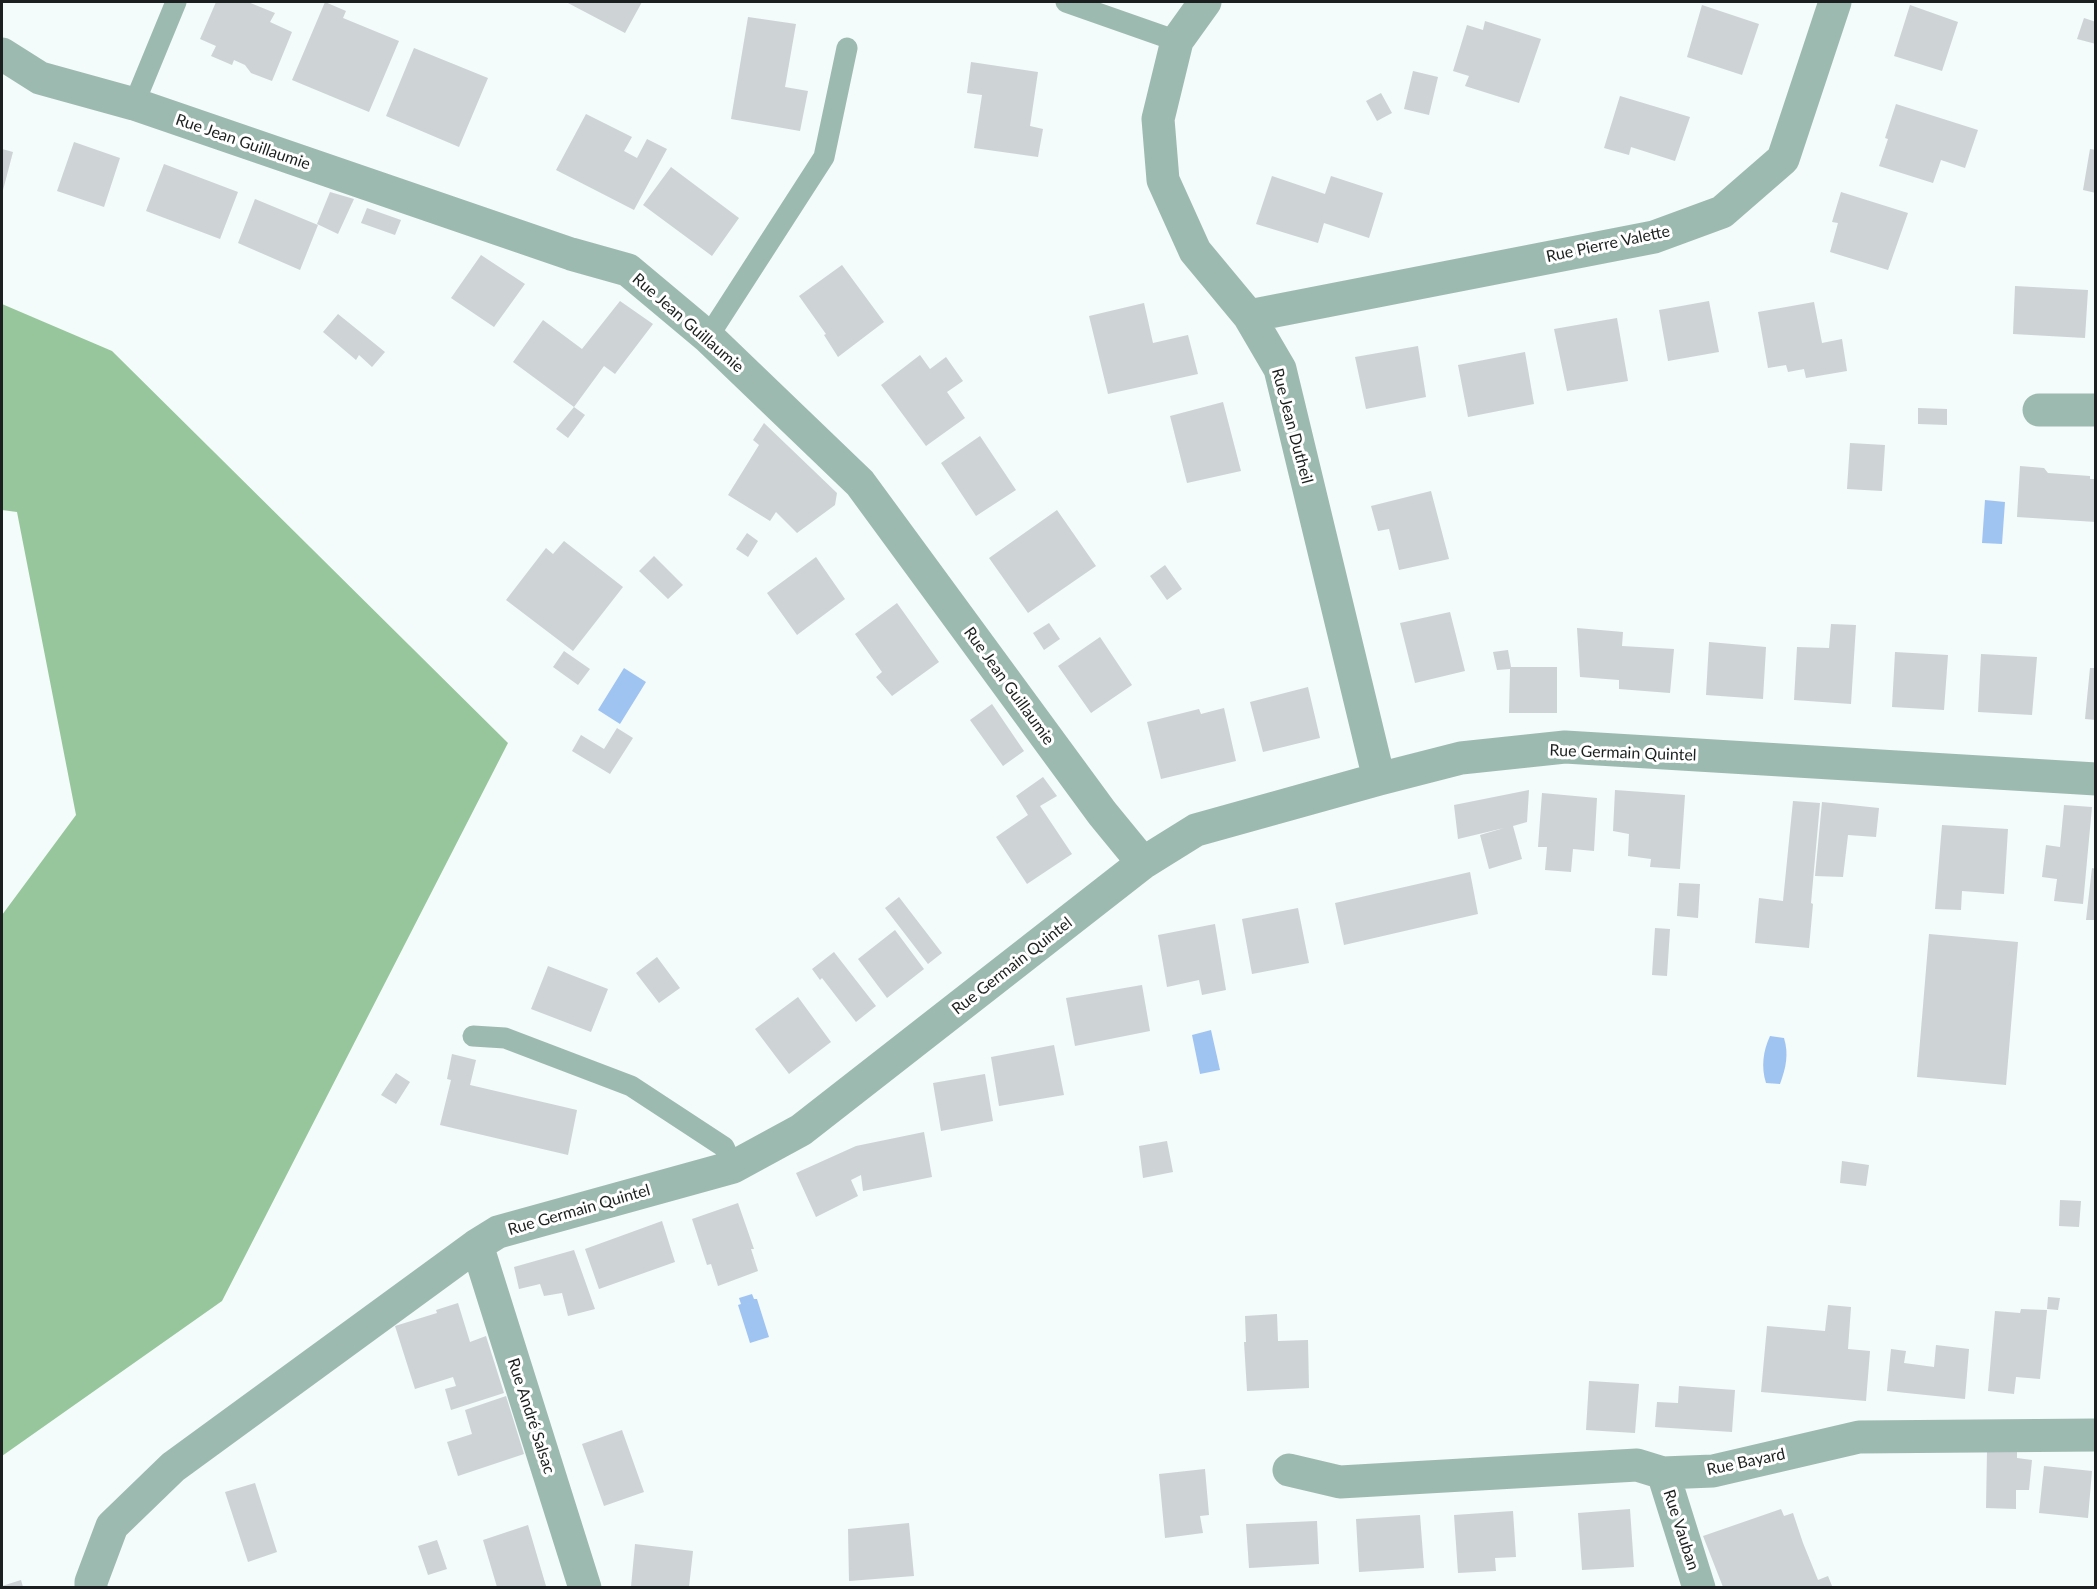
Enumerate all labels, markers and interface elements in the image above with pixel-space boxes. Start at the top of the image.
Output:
street label: Rue Jean Guillaumie [173,110,313,174]
street label: Rue Pierre Valette [1544,222,1672,266]
street label: Rue Jean Guillaumie [628,269,748,377]
street label: Rue Jean Dutheil [1267,366,1317,486]
street label: Rue Jean Guillaumie [960,623,1058,749]
street label: Rue Germain Quintel [1549,741,1697,765]
street label: Rue Germain Quintel [948,913,1076,1019]
street label: Rue Germain Quintel [506,1180,652,1240]
street label: Rue André Salsac [503,1356,559,1476]
street label: Rue Bayard [1705,1444,1787,1480]
street label: Rue Vauban [1659,1487,1703,1573]

